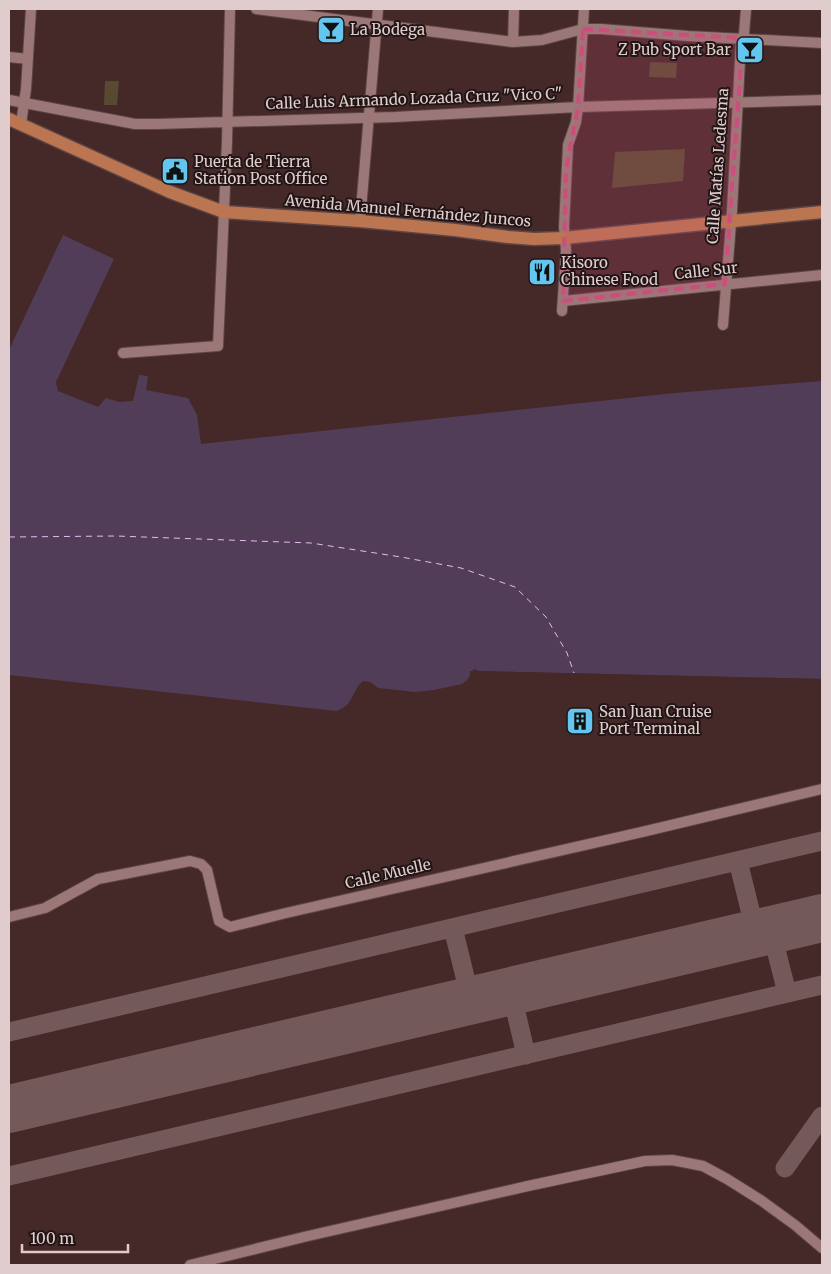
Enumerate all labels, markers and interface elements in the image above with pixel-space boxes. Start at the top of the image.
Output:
bar icon: La Bodega [316,15,346,45]
place label: La Bodega [350,20,425,39]
bar icon: Z Pub Sport Bar [735,35,765,65]
place label: Z Pub Sport Bar [618,40,731,59]
street label: Calle Luis Armando Lozada Cruz "Vico C" [265,84,563,113]
street label: Calle Matías Ledesma [703,87,732,245]
place label: Puerta de Tierra Station Post Office [194,152,327,188]
public building icon: Puerta de Tierra Station Post Office [160,156,190,186]
street label: Avenida Manuel Fernández Juncos [283,190,532,231]
place label: Kisoro Chinese Food [561,253,658,289]
restaurant icon: Kisoro Chinese Food [527,257,557,287]
street label: Calle Sur [673,258,739,283]
place label: San Juan Cruise Port Terminal [599,702,712,738]
building icon: San Juan Cruise Port Terminal [565,706,595,736]
street label: Calle Muelle [343,854,433,893]
scale bar [22,1222,129,1254]
text: 100 m [30,1229,74,1248]

